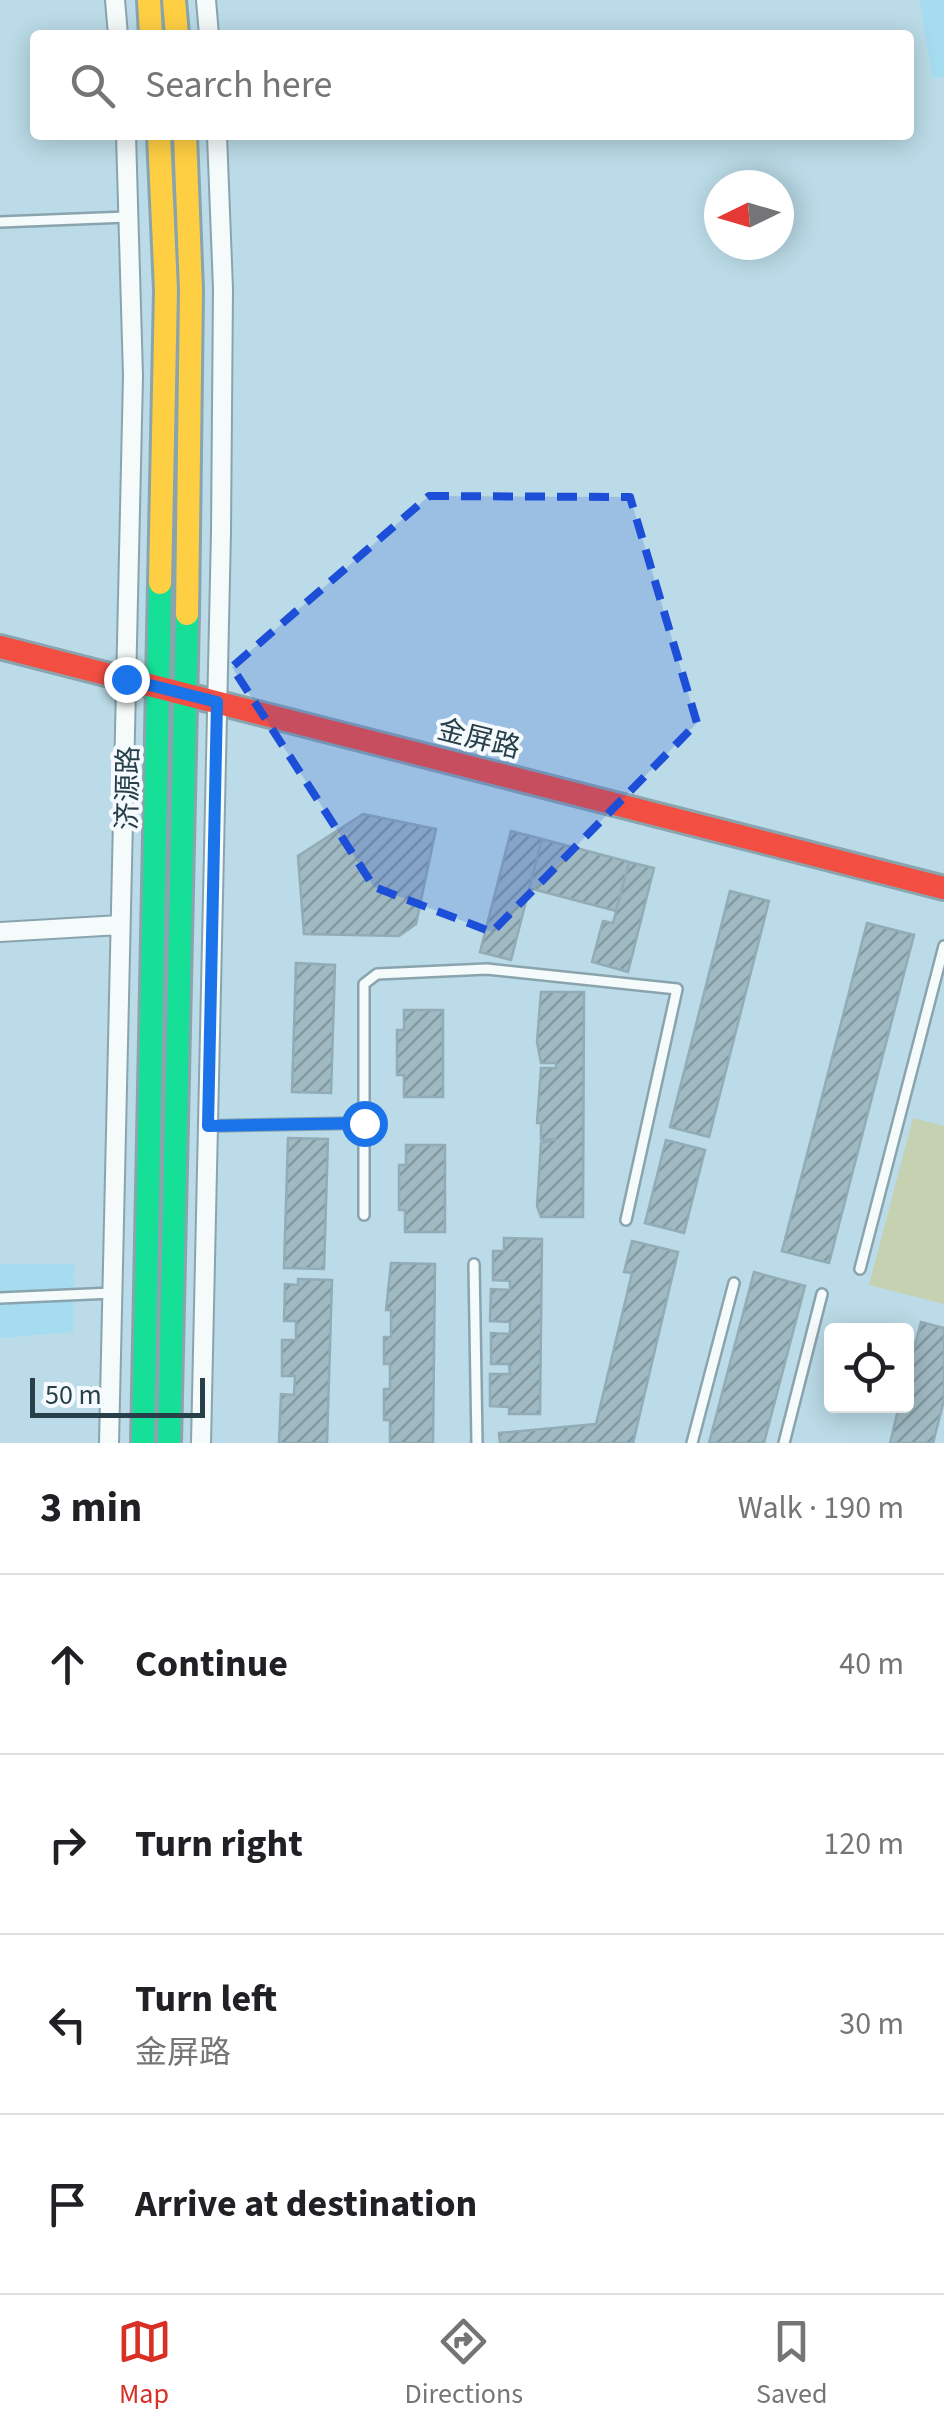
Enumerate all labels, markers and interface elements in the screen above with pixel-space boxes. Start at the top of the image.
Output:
search box [30,30,914,140]
icon: search [65,58,120,113]
text: Search here [145,58,332,112]
north arrow [704,170,794,260]
route end [104,657,150,703]
street label: 金屏路 [433,709,524,769]
street label: 济源路 [107,746,149,830]
route start [342,1101,388,1147]
map controls [824,1323,914,1413]
button: locate [824,1323,914,1413]
scale bar [30,1373,205,1418]
text: 50 m [45,1375,102,1415]
text: 3 min [40,1478,142,1538]
text: Walk · 190 m [738,1485,904,1531]
icon: ahead [40,1637,95,1692]
text: Continue [135,1637,288,1691]
text: 40 m [839,1641,904,1687]
icon: right [40,1817,95,1872]
text: Turn right [135,1817,303,1871]
text: 120 m [823,1821,904,1867]
text: Turn left [135,1972,277,2026]
icon: left [40,1997,95,2052]
text: 30 m [839,2001,904,2047]
text: 金屏路 [135,2030,231,2076]
icon: arrive [40,2177,95,2232]
text: Arrive at destination [135,2177,477,2231]
tab: Map [117,2314,172,2414]
tab: Directions [405,2314,523,2414]
tab: Saved [756,2314,827,2414]

